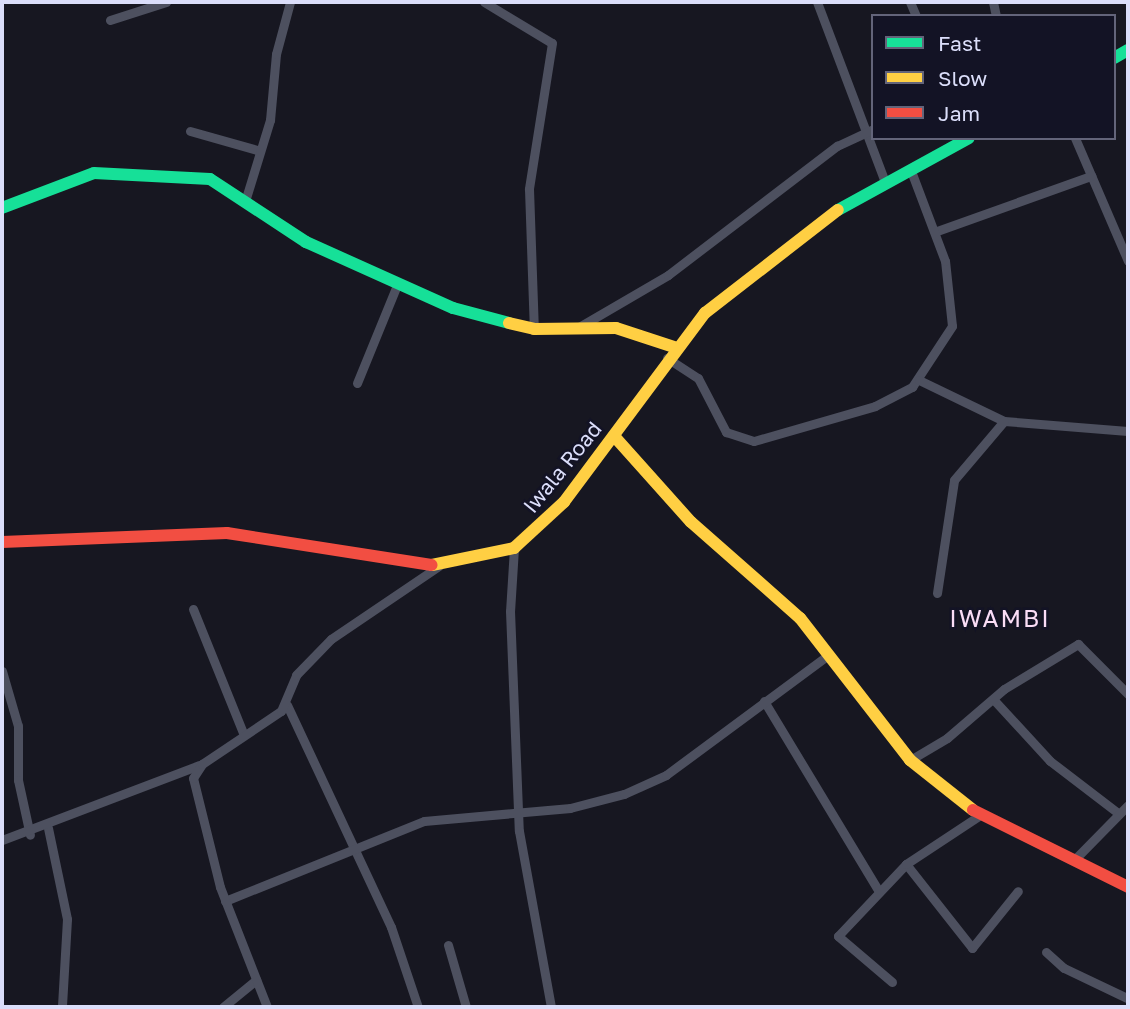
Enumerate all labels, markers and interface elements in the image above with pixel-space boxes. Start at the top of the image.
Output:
legend [871,14,1116,140]
text: Fast [938,30,981,56]
text: Slow [938,65,987,91]
text: Jam [938,100,980,126]
street label: Iwala Road [517,416,607,518]
district label: IWAMBI [950,604,1050,632]

